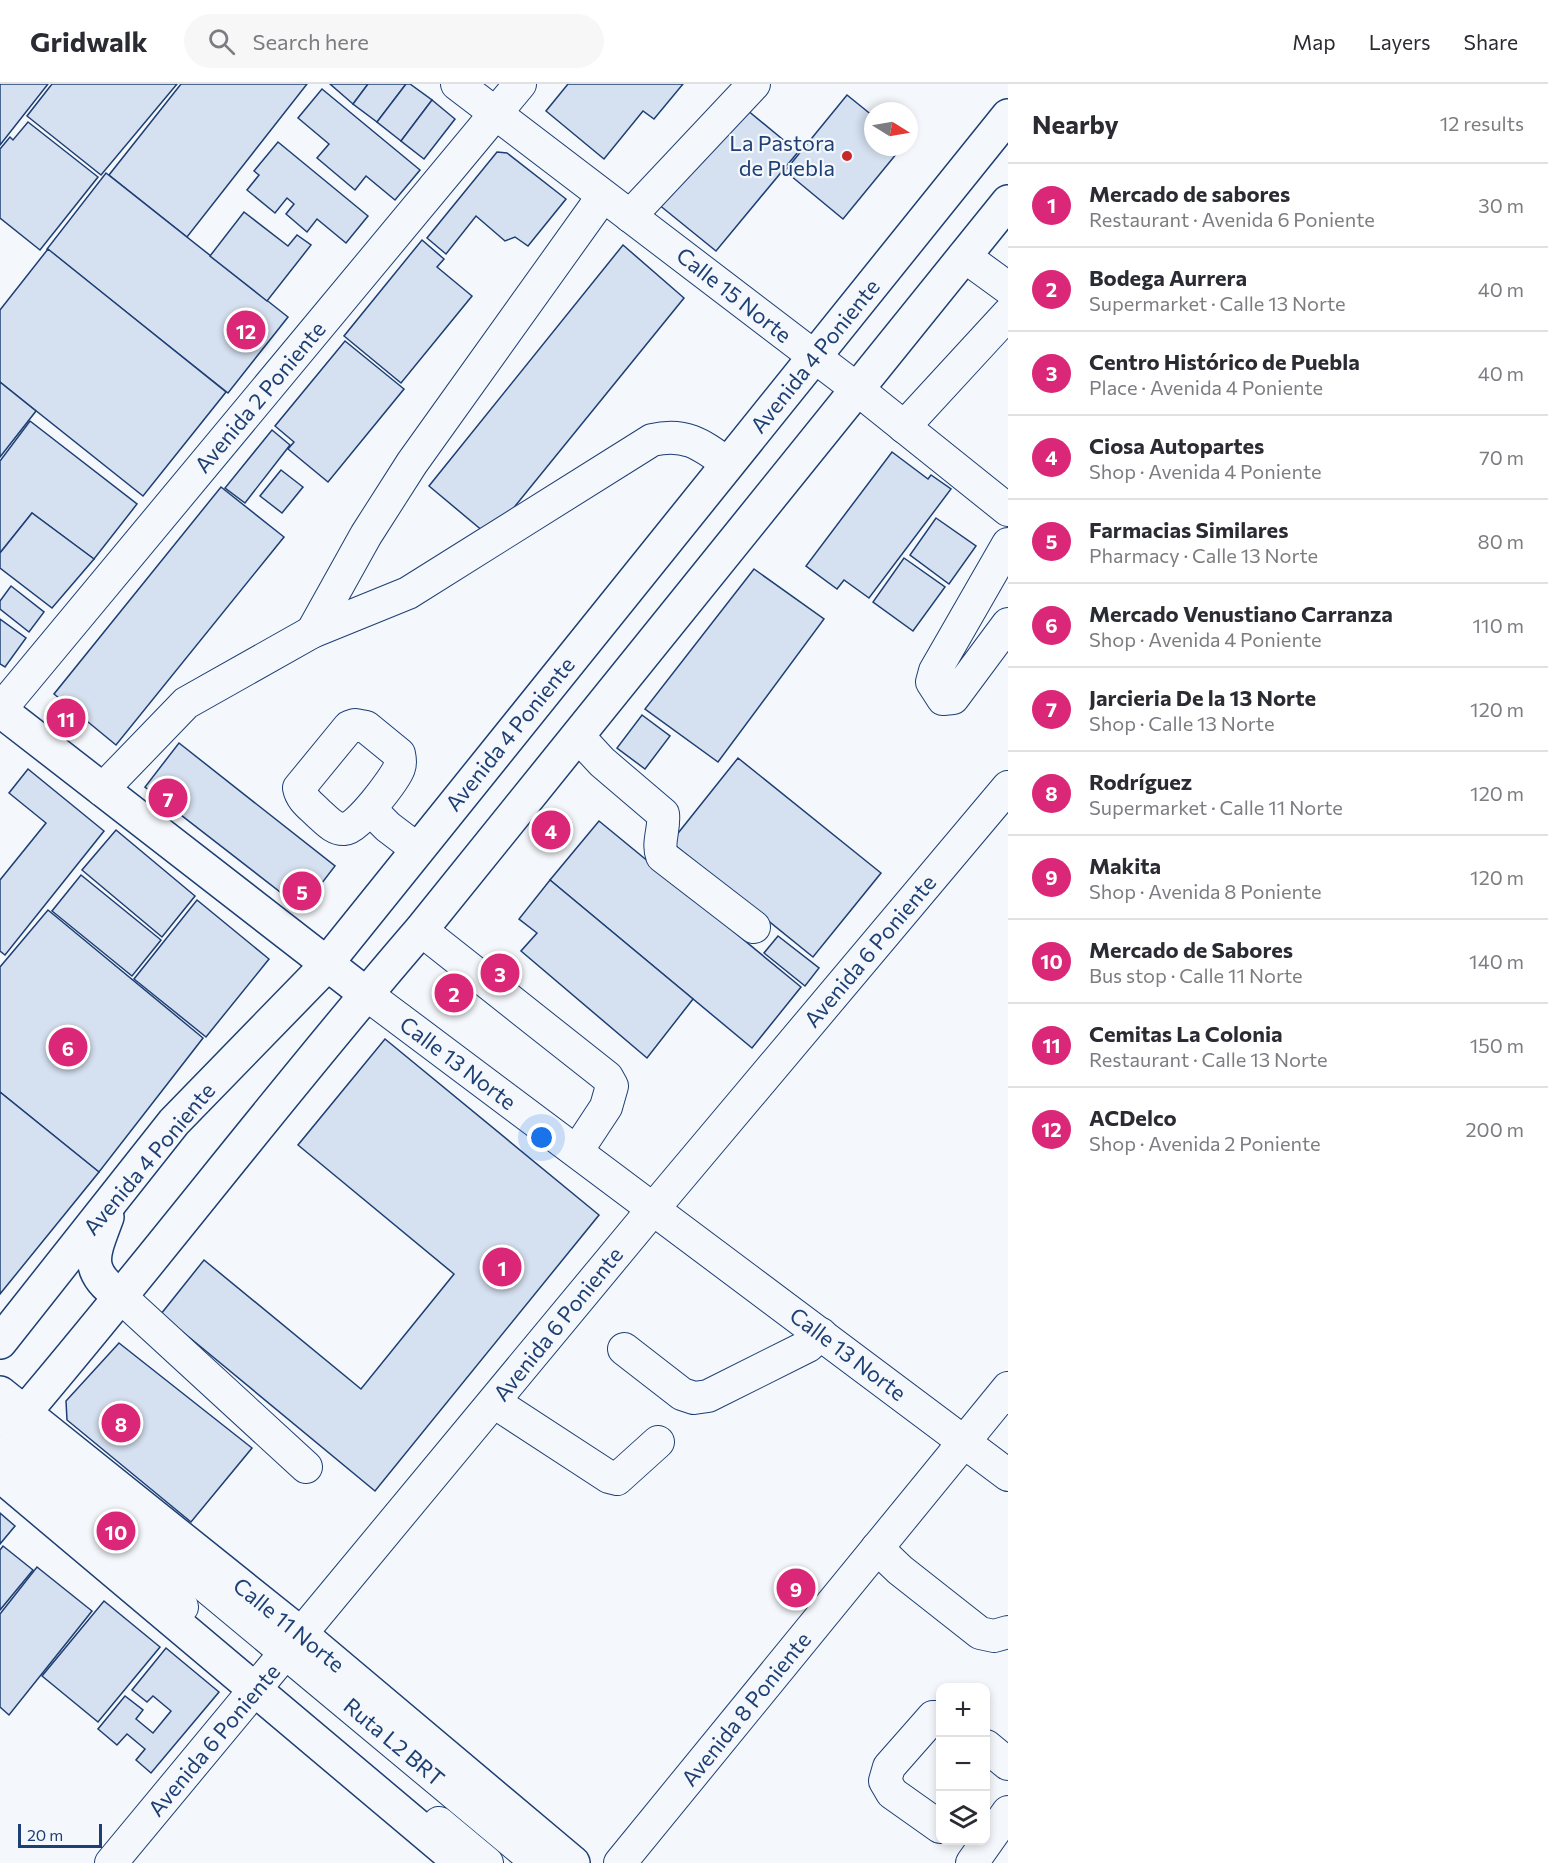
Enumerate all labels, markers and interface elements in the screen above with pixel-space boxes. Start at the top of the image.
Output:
search box [184,14,604,68]
text: Gridwalk [30,24,148,58]
icon: search [205,25,238,58]
text: Search here [253,28,369,55]
text: Map [1292,29,1336,54]
text: Layers [1369,29,1431,54]
text: Share [1464,29,1518,54]
north arrow [864,102,918,156]
text: Nearby [1032,108,1119,139]
text: 12 results [1440,111,1524,135]
place label: La Pastora de Puebla [729,129,835,181]
marker: La Pastora de Puebla [840,149,854,163]
text: Mercado de sabores [1089,180,1290,207]
text: 1 [1047,193,1056,217]
text: 30 m [1478,193,1524,217]
text: Restaurant · Avenida 6 Poniente [1089,207,1375,231]
street label: Calle 15 Norte [671,241,797,348]
text: Bodega Aurrera [1089,264,1247,291]
street label: Avenida 4 Poniente [744,273,885,438]
text: 2 [1046,277,1057,301]
text: 40 m [1478,277,1524,301]
text: Supermarket · Calle 13 Norte [1089,291,1346,315]
pin: 12 [226,308,266,352]
street label: Avenida 2 Poniente [188,315,331,478]
text: Centro Histórico de Puebla [1089,348,1360,375]
text: 3 [1046,361,1057,385]
text: 40 m [1478,361,1524,385]
text: Place · Avenida 4 Poniente [1089,375,1323,399]
text: Ciosa Autopartes [1089,432,1264,459]
text: 4 [1045,445,1058,469]
text: 70 m [1479,445,1524,469]
text: Shop · Avenida 4 Poniente [1089,459,1321,483]
text: Farmacias Similares [1089,516,1288,543]
text: 5 [1046,529,1057,553]
text: 80 m [1478,529,1524,553]
text: Pharmacy · Calle 13 Norte [1089,543,1318,567]
text: Mercado Venustiano Carranza [1089,600,1393,627]
text: 6 [1045,613,1058,637]
text: 110 m [1473,613,1524,637]
text: Shop · Avenida 4 Poniente [1089,627,1321,651]
street label: Avenida 4 Poniente [439,651,580,816]
text: Jarcieria De la 13 Norte [1089,684,1316,711]
pin: 11 [46,696,86,740]
text: 7 [1046,697,1057,721]
text: 120 m [1470,697,1524,721]
text: Shop · Calle 13 Norte [1089,711,1274,735]
text: Rodríguez [1089,768,1192,795]
pin: 7 [148,776,188,820]
text: 8 [1045,781,1058,805]
text: 120 m [1470,781,1524,805]
text: Supermarket · Calle 11 Norte [1089,795,1343,819]
pin: 4 [532,808,570,852]
text: Makita [1089,852,1161,879]
text: 9 [1045,865,1058,889]
text: 120 m [1470,865,1524,889]
pin: 5 [282,868,322,914]
street label: Avenida 6 Poniente [798,869,941,1032]
text: Shop · Avenida 8 Poniente [1089,879,1322,903]
text: Mercado de Sabores [1089,936,1293,963]
text: 10 [1040,949,1063,973]
text: 140 m [1469,949,1524,973]
pin: 3 [480,950,520,996]
text: Bus stop · Calle 11 Norte [1089,963,1303,987]
pin: 2 [434,970,474,1016]
street label: Calle 13 Norte [395,1010,522,1115]
text: Cemitas La Colonia [1089,1020,1283,1047]
pin: 6 [48,1024,88,1070]
text: 11 [1042,1033,1061,1057]
text: 150 m [1470,1033,1524,1057]
text: Restaurant · Calle 13 Norte [1089,1047,1328,1071]
street label: Avenida 4 Poniente [77,1077,220,1240]
text: ACDelco [1089,1104,1177,1131]
text: 12 [1041,1117,1062,1141]
text: 200 m [1466,1117,1524,1141]
your location [527,1123,556,1152]
text: Shop · Avenida 2 Poniente [1089,1131,1321,1155]
street label: Avenida 6 Poniente [487,1241,628,1406]
pin: 1 [482,1244,522,1290]
street label: Calle 13 Norte [785,1301,912,1406]
pin: 8 [102,1400,140,1446]
pin: 10 [96,1508,136,1554]
pin: 9 [776,1566,816,1610]
street label: Calle 11 Norte [228,1571,350,1678]
street label: Avenida 8 Poniente [675,1626,816,1791]
street label: Avenida 6 Poniente [142,1658,285,1821]
map controls [936,1683,990,1845]
button: + [936,1683,990,1737]
street label: Ruta L2 BRT [338,1692,450,1792]
button: − [936,1737,990,1791]
button: layers [936,1791,990,1845]
scale bar [18,1821,102,1848]
text: 20 m [27,1825,63,1844]

